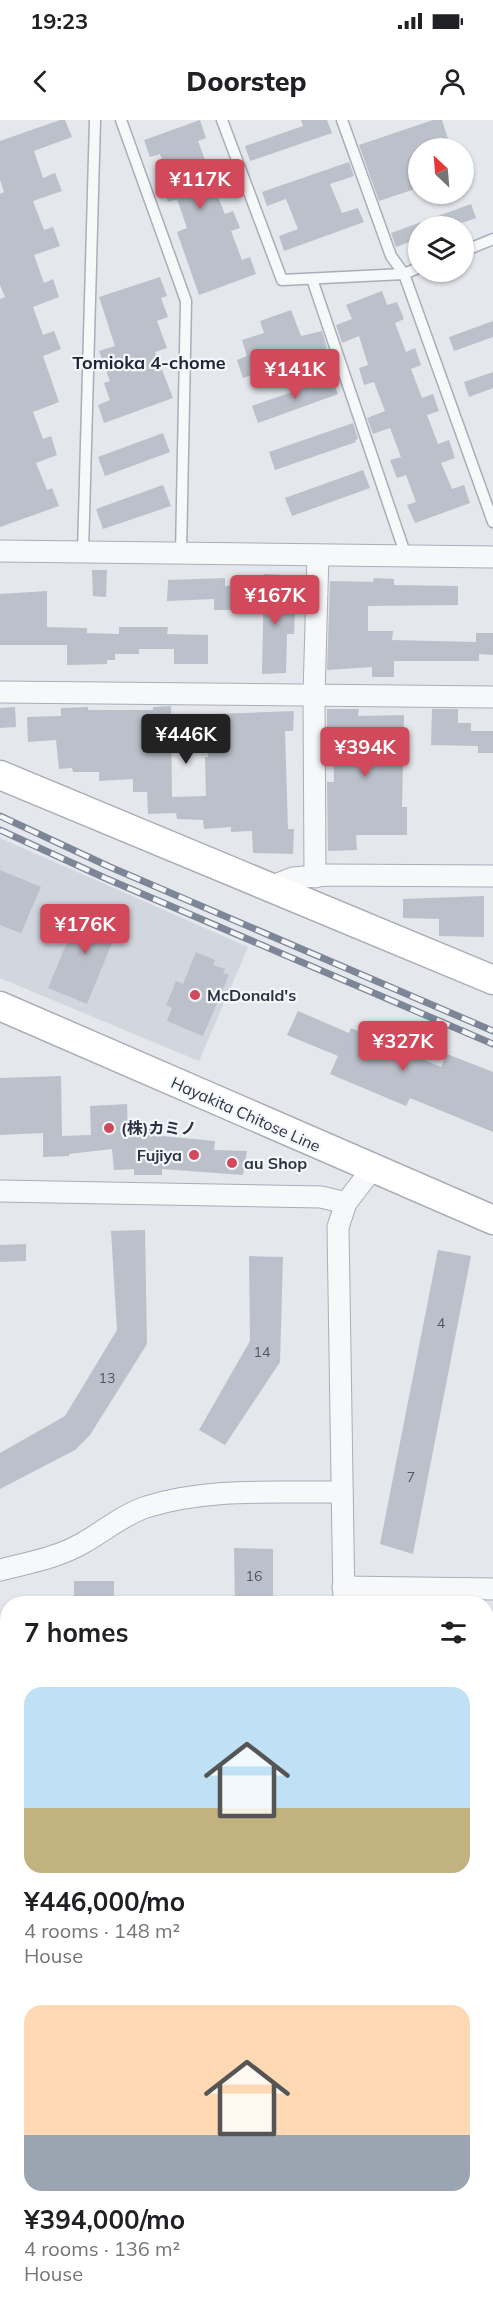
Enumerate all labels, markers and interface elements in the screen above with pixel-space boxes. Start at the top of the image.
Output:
text: 19:23 [30,7,88,35]
text: Doorstep [186,64,307,98]
icon: back [24,65,57,98]
icon: person [436,65,469,98]
north arrow [408,138,474,204]
map controls [408,138,474,282]
pin: ¥117K [158,159,242,210]
text: ¥117K [169,166,231,191]
button: layers [408,216,474,282]
pin: ¥141K [253,349,337,400]
district label: Tomioka 4-chome [72,351,226,374]
text: ¥141K [264,356,326,381]
pin: ¥167K [233,575,317,626]
text: ¥167K [244,582,306,607]
pin: ¥446K [144,714,228,765]
text: ¥446K [155,721,217,746]
pin: ¥394K [323,727,407,778]
text: ¥394K [334,734,396,759]
pin: ¥176K [43,904,127,955]
text: ¥176K [54,911,116,936]
place label: McDonald's [207,985,296,1005]
marker: McDonald's [188,988,202,1002]
pin: ¥327K [361,1021,445,1072]
text: ¥327K [372,1028,434,1053]
street label: Hayakita Chitose Line [168,1072,324,1156]
place label: (株)カミノ [121,1118,196,1138]
marker: (株)カミノ [102,1121,116,1135]
place label: Fujiya [137,1145,182,1165]
marker: Fujiya [187,1148,201,1162]
place label: au Shop [244,1153,307,1173]
marker: au Shop [225,1156,239,1170]
house number: 4 [437,1314,446,1332]
house number: 14 [254,1343,271,1361]
house number: 13 [99,1369,115,1387]
house number: 7 [407,1468,415,1486]
house number: 16 [246,1567,262,1585]
text: 7 homes [24,1616,128,1649]
icon: filters [437,1616,470,1649]
icon: home [193,1726,301,1834]
text: ¥446,000/mo [24,1885,185,1918]
text: 4 rooms · 148 m² [24,1918,180,1943]
text: House [24,1943,83,1968]
icon: home [193,2044,301,2152]
text: ¥394,000/mo [24,2203,185,2236]
text: 4 rooms · 136 m² [24,2236,180,2261]
text: House [24,2261,83,2286]

